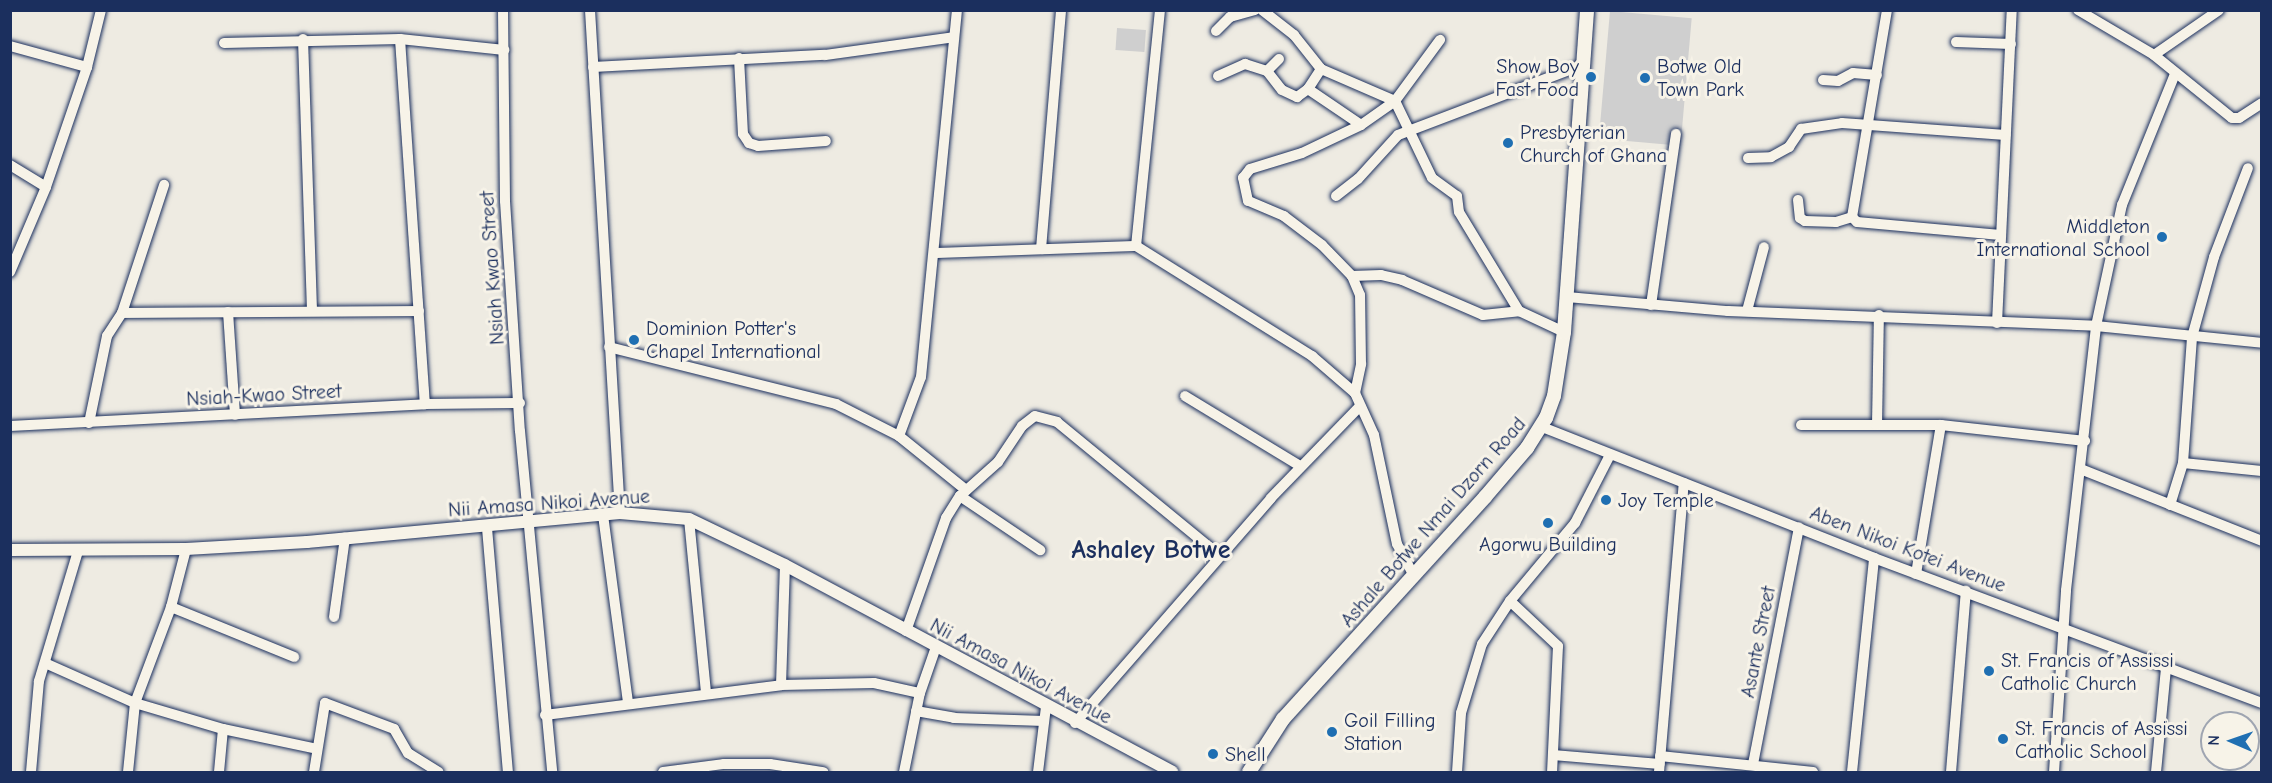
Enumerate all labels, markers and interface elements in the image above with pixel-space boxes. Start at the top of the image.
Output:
place label: Show Boy Fast Food [1495,54,1579,101]
place label: Botwe Old Town Park [1657,54,1744,101]
marker: Show Boy Fast Food [1584,70,1598,84]
marker: Botwe Old Town Park [1638,71,1652,85]
place label: Presbyterian Church of Ghana [1520,120,1667,167]
marker: Presbyterian Church of Ghana [1501,136,1515,150]
street label: Nsiah Kwao Street [475,190,509,346]
place label: Middleton International School [1976,214,2150,261]
marker: Middleton International School [2155,230,2169,244]
place label: Dominion Potter's Chapel International [646,316,821,363]
marker: Dominion Potter's Chapel International [627,333,641,347]
street label: Nsiah-Kwao Street [186,379,342,411]
street label: Ashale Botwe Nmai Dzorn Road [1335,412,1531,632]
street label: Nii Amasa Nikoi Avenue [447,484,651,522]
place label: Joy Temple [1618,488,1714,512]
marker: Joy Temple [1599,493,1613,507]
street label: Aben Nikoi Kotei Avenue [1807,501,2009,597]
marker: Agorwu Building [1541,516,1555,530]
place label: Agorwu Building [1479,532,1617,556]
district label: Ashaley Botwe [1071,535,1231,567]
street label: Asante Street [1735,584,1781,700]
street label: Nii Amasa Nikoi Avenue [926,613,1116,729]
place label: St. Francis of Assissi Catholic Church [2001,648,2174,695]
marker: St. Francis of Assissi Catholic Church [1982,664,1996,678]
place label: Goil Filling Station [1344,708,1436,755]
north arrow [2200,711,2260,771]
place label: St. Francis of Assissi Catholic School [2015,716,2188,763]
marker: Goil Filling Station [1325,725,1339,739]
marker: St. Francis of Assissi Catholic School [1996,732,2010,746]
text: N [2205,735,2223,746]
place label: Shell [1225,742,1266,766]
marker: Shell [1206,747,1220,761]

